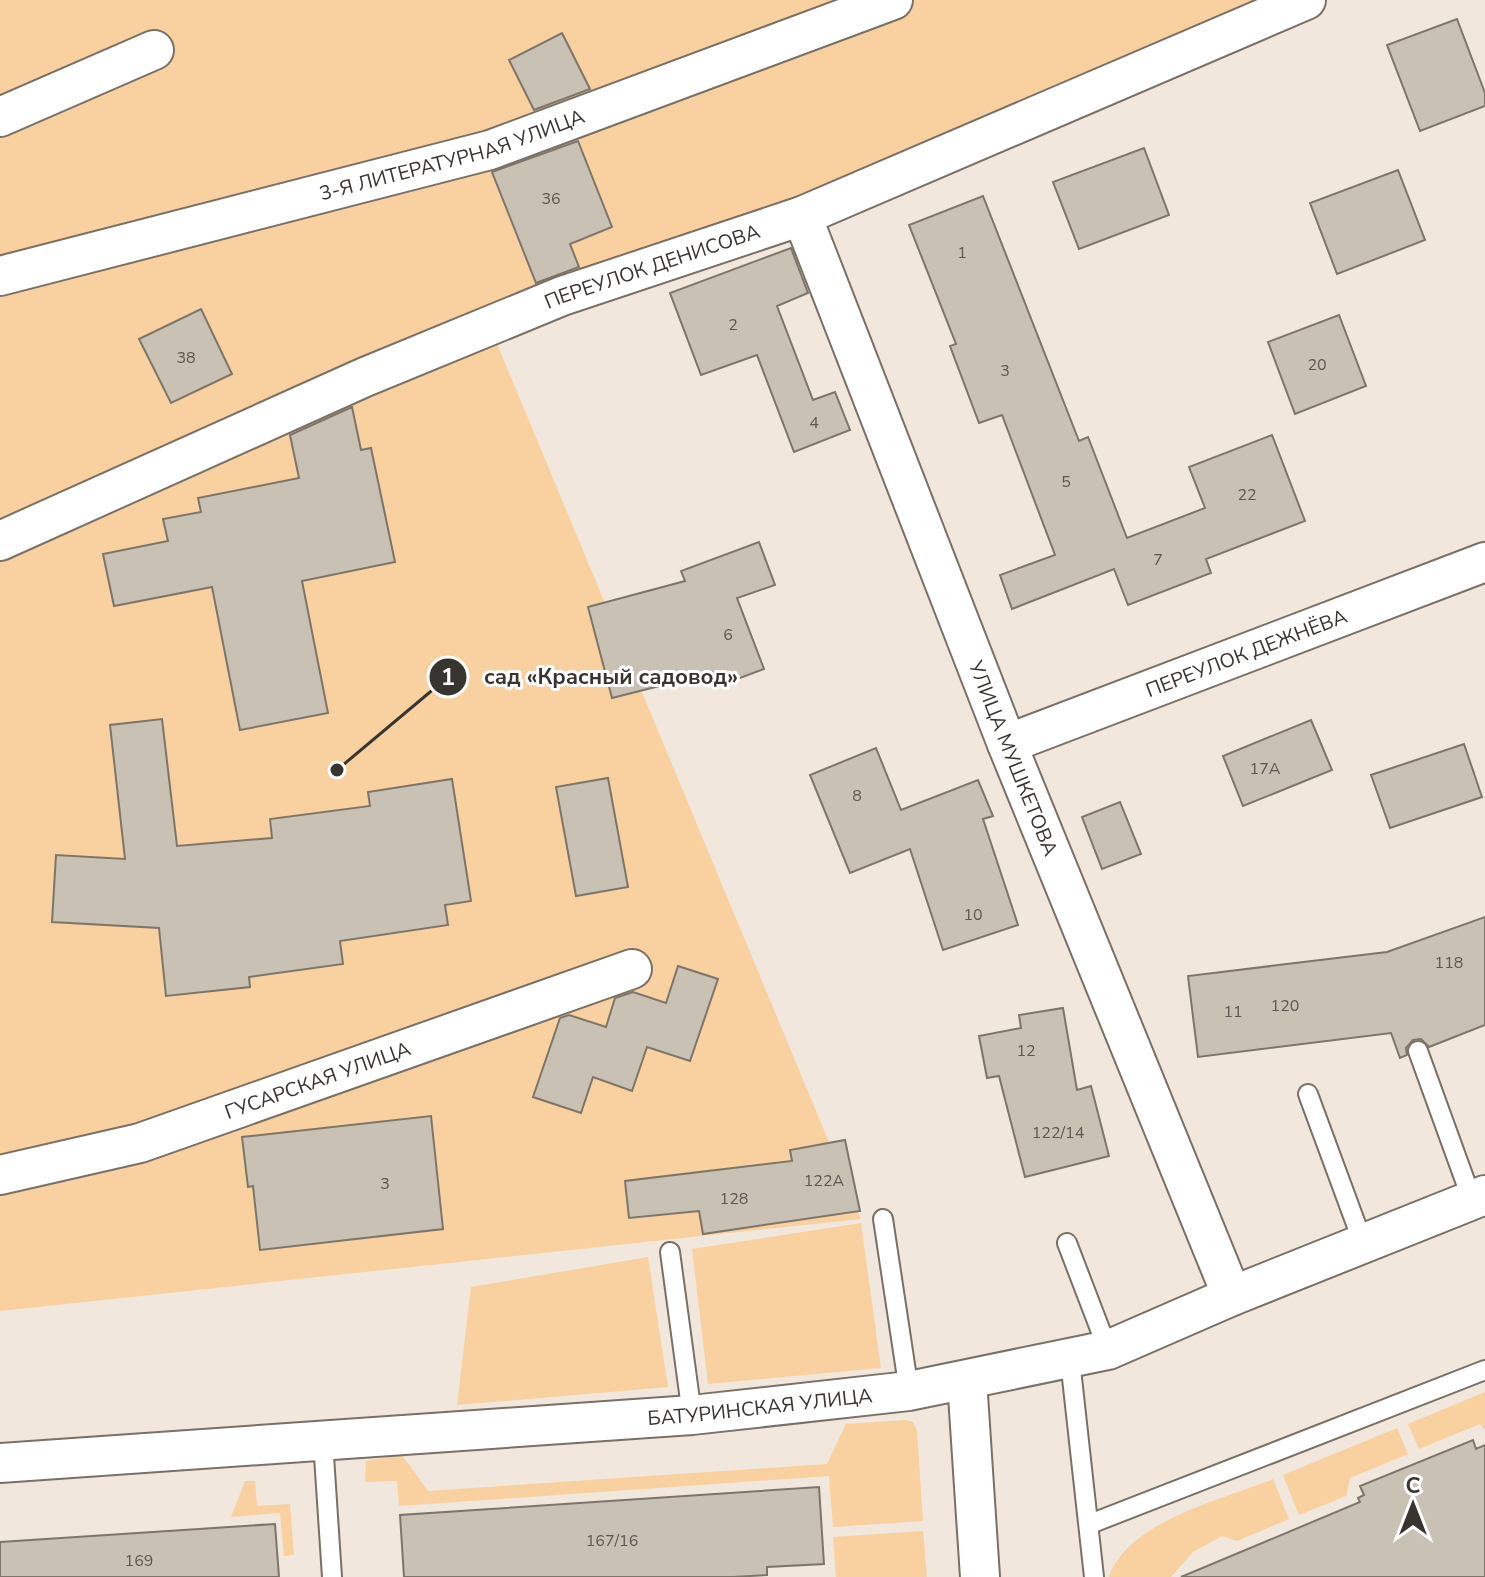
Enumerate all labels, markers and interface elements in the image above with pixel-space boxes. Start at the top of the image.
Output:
street label: 3-Я ЛИТЕРАТУРНАЯ УЛИЦА [317,103,589,207]
house number: 36 [541,188,561,210]
street label: ПЕРЕУЛОК ДЕНИСОВА [540,218,764,316]
house number: 1 [957,242,967,264]
house number: 2 [728,314,738,336]
house number: 38 [176,347,196,369]
house number: 20 [1307,354,1327,376]
house number: 3 [1000,360,1010,382]
house number: 4 [809,412,819,434]
house number: 5 [1061,471,1071,493]
house number: 22 [1237,484,1257,506]
house number: 7 [1153,549,1163,571]
street label: ПЕРЕУЛОК ДЕЖНЁВА [1142,603,1351,704]
house number: 6 [723,624,733,646]
callout: сад «Красный садовод» [428,654,754,700]
street label: УЛИЦА МУШКЕТОВА [962,656,1064,860]
text: 1 [441,661,455,693]
text: сад «Красный садовод» [484,662,738,692]
house number: 17А [1250,758,1281,780]
house number: 8 [852,785,862,807]
house number: 10 [963,904,983,926]
house number: 118 [1435,952,1463,974]
house number: 120 [1271,995,1299,1017]
house number: 11 [1223,1001,1243,1023]
street label: ГУСАРСКАЯ УЛИЦА [221,1035,415,1126]
house number: 12 [1016,1040,1036,1062]
house number: 122/14 [1032,1122,1085,1144]
house number: 122А [804,1170,845,1192]
house number: 3 [380,1173,390,1195]
house number: 128 [720,1188,748,1210]
street label: БАТУРИНСКАЯ УЛИЦА [647,1382,874,1432]
north arrow [1373,1465,1453,1545]
text: С [1406,1471,1421,1501]
house number: 167/16 [586,1530,638,1552]
house number: 169 [125,1550,153,1572]

